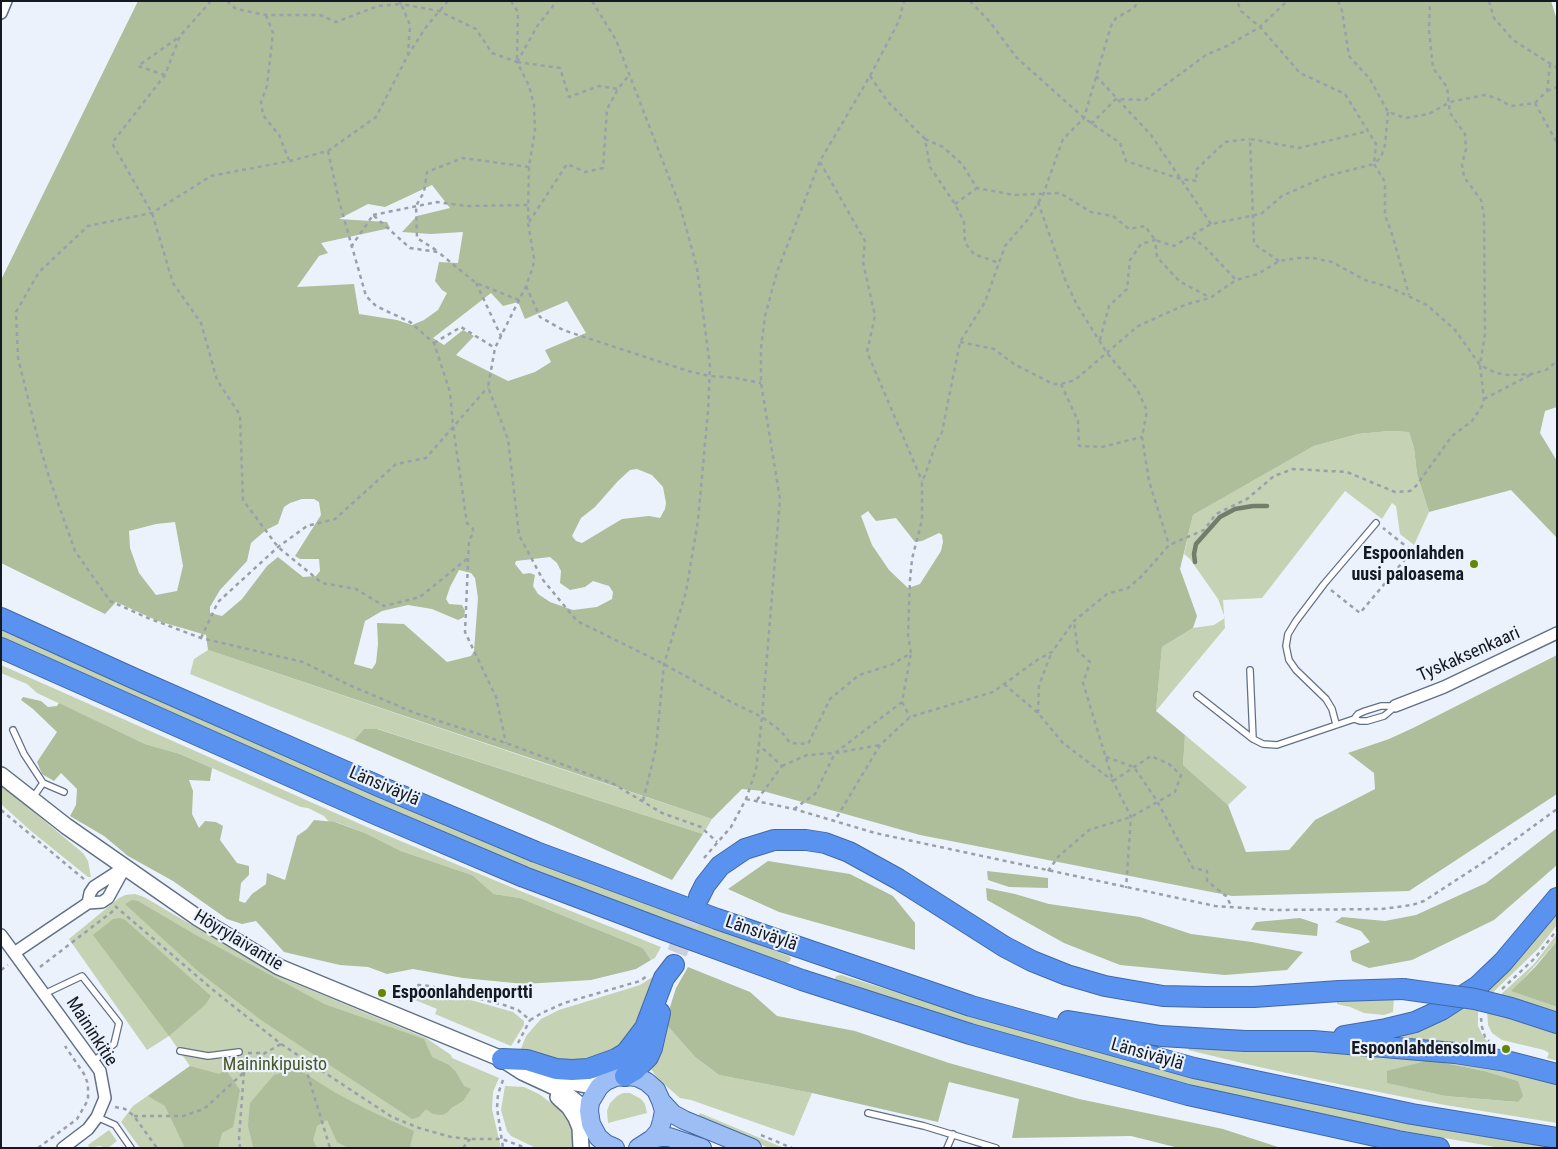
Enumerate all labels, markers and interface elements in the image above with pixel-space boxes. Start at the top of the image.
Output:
place label: Espoonlahden uusi paloasema [1351,543,1464,586]
marker: Espoonlahden uusi paloasema [1468,558,1480,570]
street label: Tyskaksenkaari [1415,623,1523,687]
street label: Länsiväylä [345,762,423,812]
street label: Höyrylaivantie [189,906,287,976]
street label: Länsiväylä [722,912,800,956]
place label: Espoonlahdenportti [392,982,533,1004]
marker: Espoonlahdenportti [376,987,388,999]
street label: Maininkitie [61,993,121,1071]
street label: Länsiväylä [1108,1034,1186,1076]
place label: Espoonlahdensolmu [1351,1038,1496,1060]
marker: Espoonlahdensolmu [1500,1043,1512,1055]
park label: Maininkipuisto [223,1054,327,1076]

